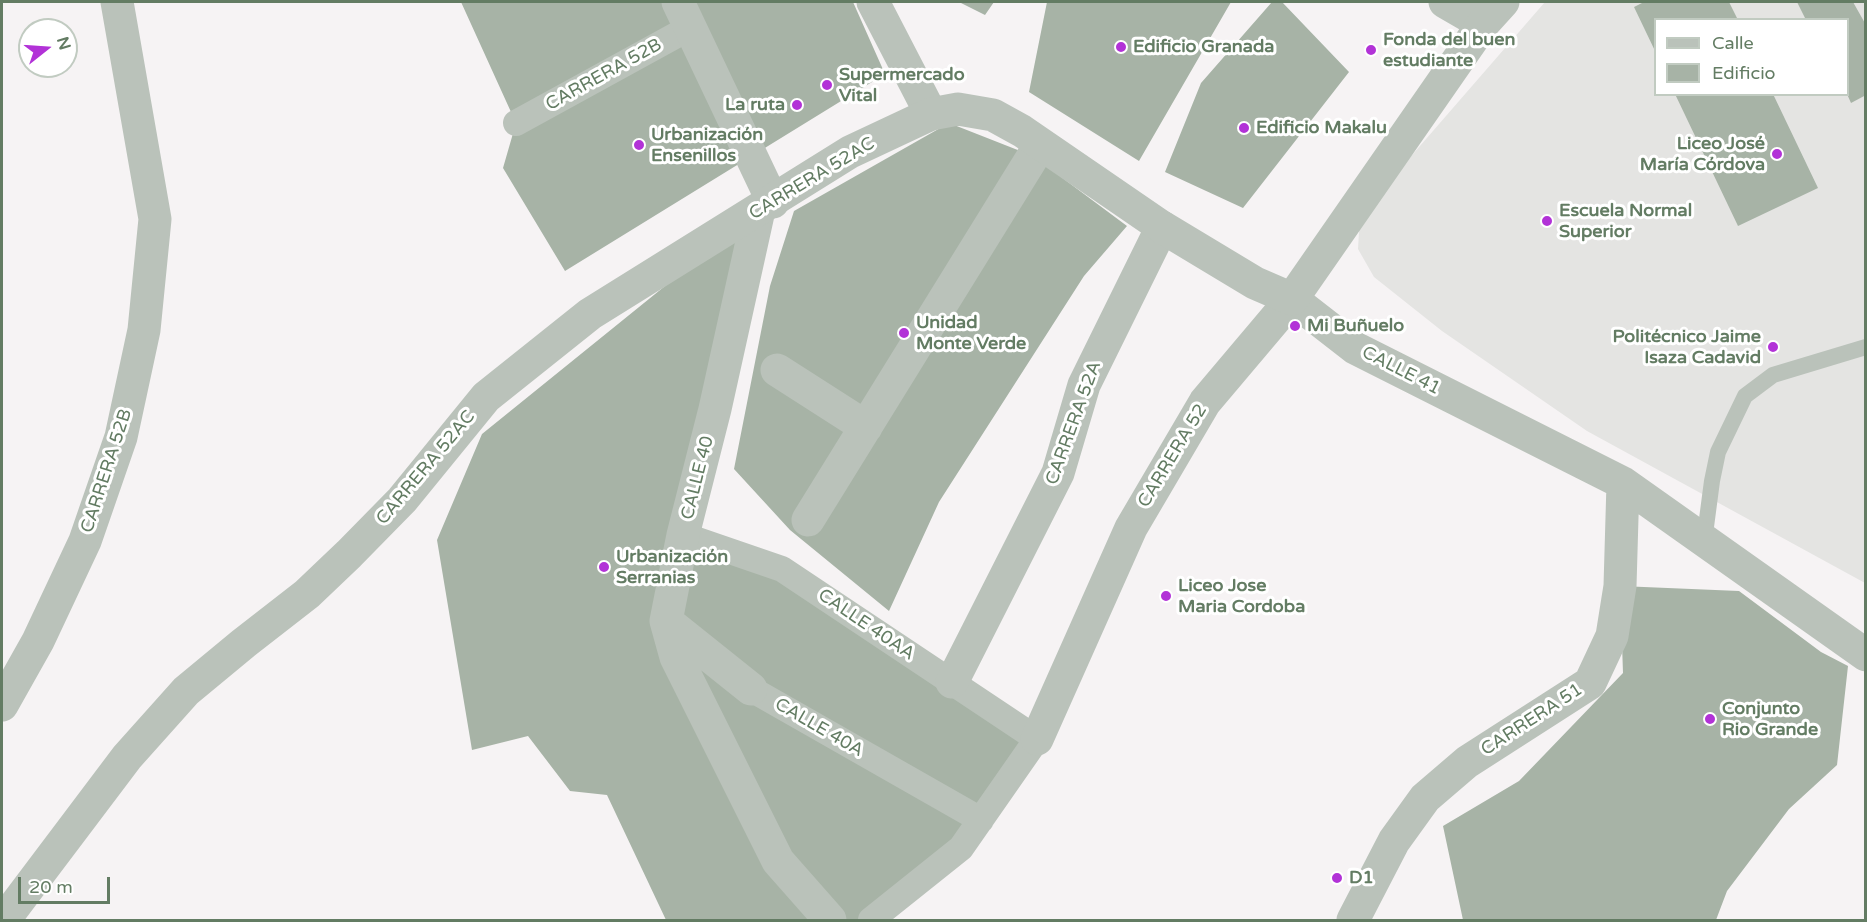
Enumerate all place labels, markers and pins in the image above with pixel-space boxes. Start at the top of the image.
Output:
place label: Fonda del buen estudiante [1383,29,1515,72]
place label: Edificio Granada [1133,36,1274,58]
marker: Edificio Granada [1114,40,1128,54]
marker: Fonda del buen estudiante [1364,43,1378,57]
place label: Supermercado Vital [839,64,965,106]
marker: Supermercado Vital [820,78,834,92]
place label: La ruta [725,94,785,116]
marker: La ruta [790,98,804,112]
place label: Edificio Makalu [1256,117,1387,139]
marker: Edificio Makalu [1237,121,1251,135]
place label: Urbanización Ensenillos [651,124,763,166]
place label: Liceo José María Córdova [1640,133,1765,176]
marker: Urbanización Ensenillos [632,138,646,152]
marker: Liceo José María Córdova [1770,147,1784,161]
place label: Escuela Normal Superior [1559,200,1692,242]
marker: Escuela Normal Superior [1540,214,1554,228]
place label: Unidad Monte Verde [916,312,1026,354]
place label: Mi Buñuelo [1307,315,1404,337]
marker: Mi Buñuelo [1288,319,1302,333]
marker: Unidad Monte Verde [897,326,911,340]
place label: Politécnico Jaime Isaza Cadavid [1612,326,1761,368]
marker: Politécnico Jaime Isaza Cadavid [1766,340,1780,354]
place label: Urbanización Serranias [616,546,728,588]
marker: Urbanización Serranias [597,560,611,574]
place label: Liceo Jose Maria Cordoba [1178,575,1305,618]
marker: Liceo Jose Maria Cordoba [1159,589,1173,603]
place label: Conjunto Rio Grande [1722,698,1818,740]
marker: Conjunto Rio Grande [1703,712,1717,726]
place label: D1 [1349,867,1374,889]
marker: D1 [1330,871,1344,885]

